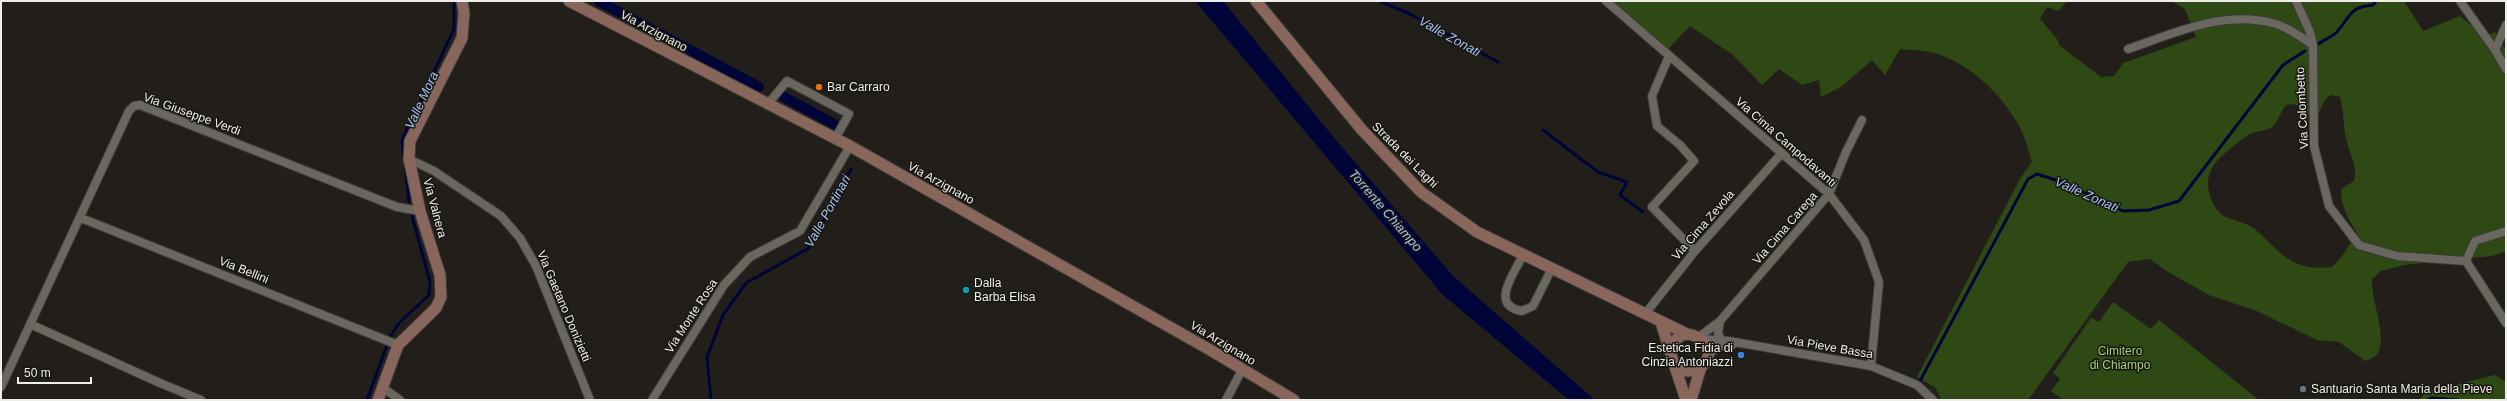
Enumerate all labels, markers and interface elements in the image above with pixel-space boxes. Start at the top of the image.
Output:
street label: Via Arzignano [618,7,690,55]
water label: Valle Zonati [1416,13,1484,60]
street label: Via Colombetto [2293,66,2311,149]
water label: Valle Mora [402,69,441,131]
place label: Bar Carraro [827,80,890,94]
marker: Bar Carraro [814,82,824,92]
street label: Via Giuseppe Verdi [141,90,243,138]
street label: Via Cima Campodavanti [1733,94,1839,190]
street label: Strada dei Laghi [1369,119,1441,191]
street label: Via Arzignano [905,159,977,207]
water label: Torrente Chiampo [1346,166,1425,254]
water label: Valle Portinari [801,171,854,250]
water label: Valle Zonati [2053,174,2122,216]
street label: Via Valnera [420,177,450,240]
street label: Via Cima Zevola [1669,187,1737,263]
street label: Via Cima Carega [1750,189,1820,267]
street label: Via Gaetano Donizietti [534,248,594,364]
street label: Via Bellini [217,254,271,286]
street label: Via Monte Rosa [662,276,720,356]
place label: Dalla Barba Elisa [974,276,1036,304]
marker: Dalla Barba Elisa [961,285,971,295]
street label: Via Arzignano [1188,318,1259,368]
street label: Via Pieve Bassa [1786,333,1874,362]
place label: Estetica Fidia di Cinzia Antoniazzi [1642,341,1733,369]
park label: Cimitero di Chiampo [2090,344,2151,372]
marker: Estetica Fidia di Cinzia Antoniazzi [1736,350,1746,360]
scale bar [18,359,91,385]
text: 50 m [24,366,51,380]
place label: Santuario Santa Maria della Pieve [2311,382,2493,396]
marker: Santuario Santa Maria della Pieve [2298,384,2308,394]

